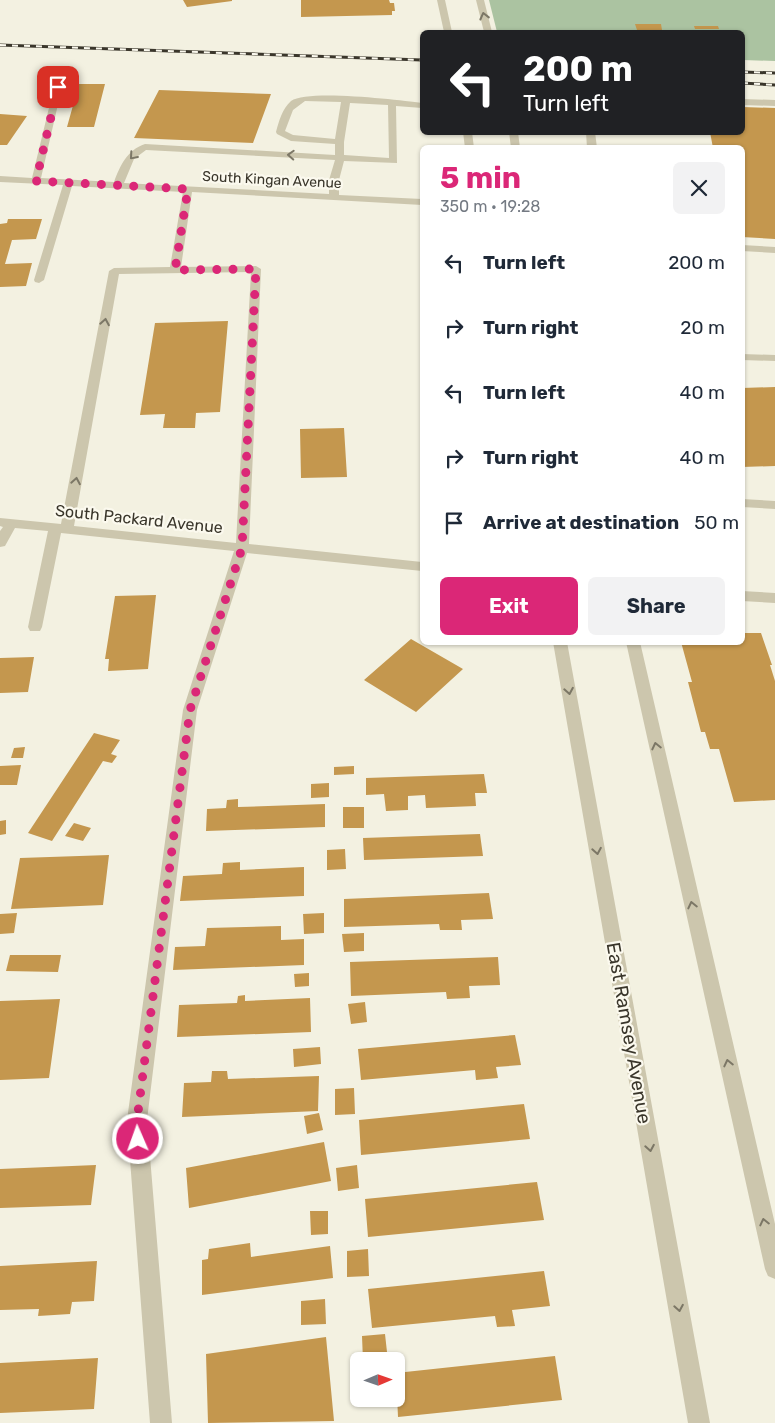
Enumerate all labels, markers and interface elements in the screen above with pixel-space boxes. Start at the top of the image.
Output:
one-way arrow [479,12,490,21]
text: 200 m [523,48,633,90]
icon: left [440,50,505,115]
pin [37,66,79,108]
icon: arrive [44,73,72,101]
text: Turn left [523,90,609,117]
one-way arrow [287,149,295,160]
one-way arrow [129,150,138,159]
text: 5 min [440,160,521,196]
button: close [673,162,725,214]
street label: South Kingan Avenue [202,168,342,192]
text: 350 m · 19:28 [440,197,541,216]
icon: left [440,249,468,277]
text: Turn left [483,251,565,274]
text: 200 m [668,251,725,274]
icon: right [440,314,468,342]
text: Turn right [483,316,578,339]
text: 20 m [680,316,725,339]
one-way arrow [100,317,110,326]
icon: left [440,379,468,407]
text: Turn left [483,381,565,404]
text: 40 m [680,381,725,404]
icon: right [440,444,468,472]
text: Turn right [483,446,578,469]
text: 40 m [680,446,725,469]
one-way arrow [70,477,80,486]
street label: South Packard Avenue [54,501,224,537]
icon: arrive [440,509,468,537]
text: Arrive at destination [483,511,679,534]
text: 50 m [694,511,739,534]
button: Exit [440,577,578,635]
button: Share [588,577,725,635]
one-way arrow [563,686,573,695]
one-way arrow [651,742,662,751]
one-way arrow [591,846,601,855]
one-way arrow [687,900,698,909]
street label: East Ramsey Avenue [602,940,656,1126]
one-way arrow [723,1059,734,1068]
position arrow [111,1112,163,1164]
one-way arrow [645,1144,655,1153]
one-way arrow [759,1217,770,1226]
one-way arrow [673,1304,683,1313]
north arrow [350,1352,405,1408]
map controls [350,1352,405,1407]

